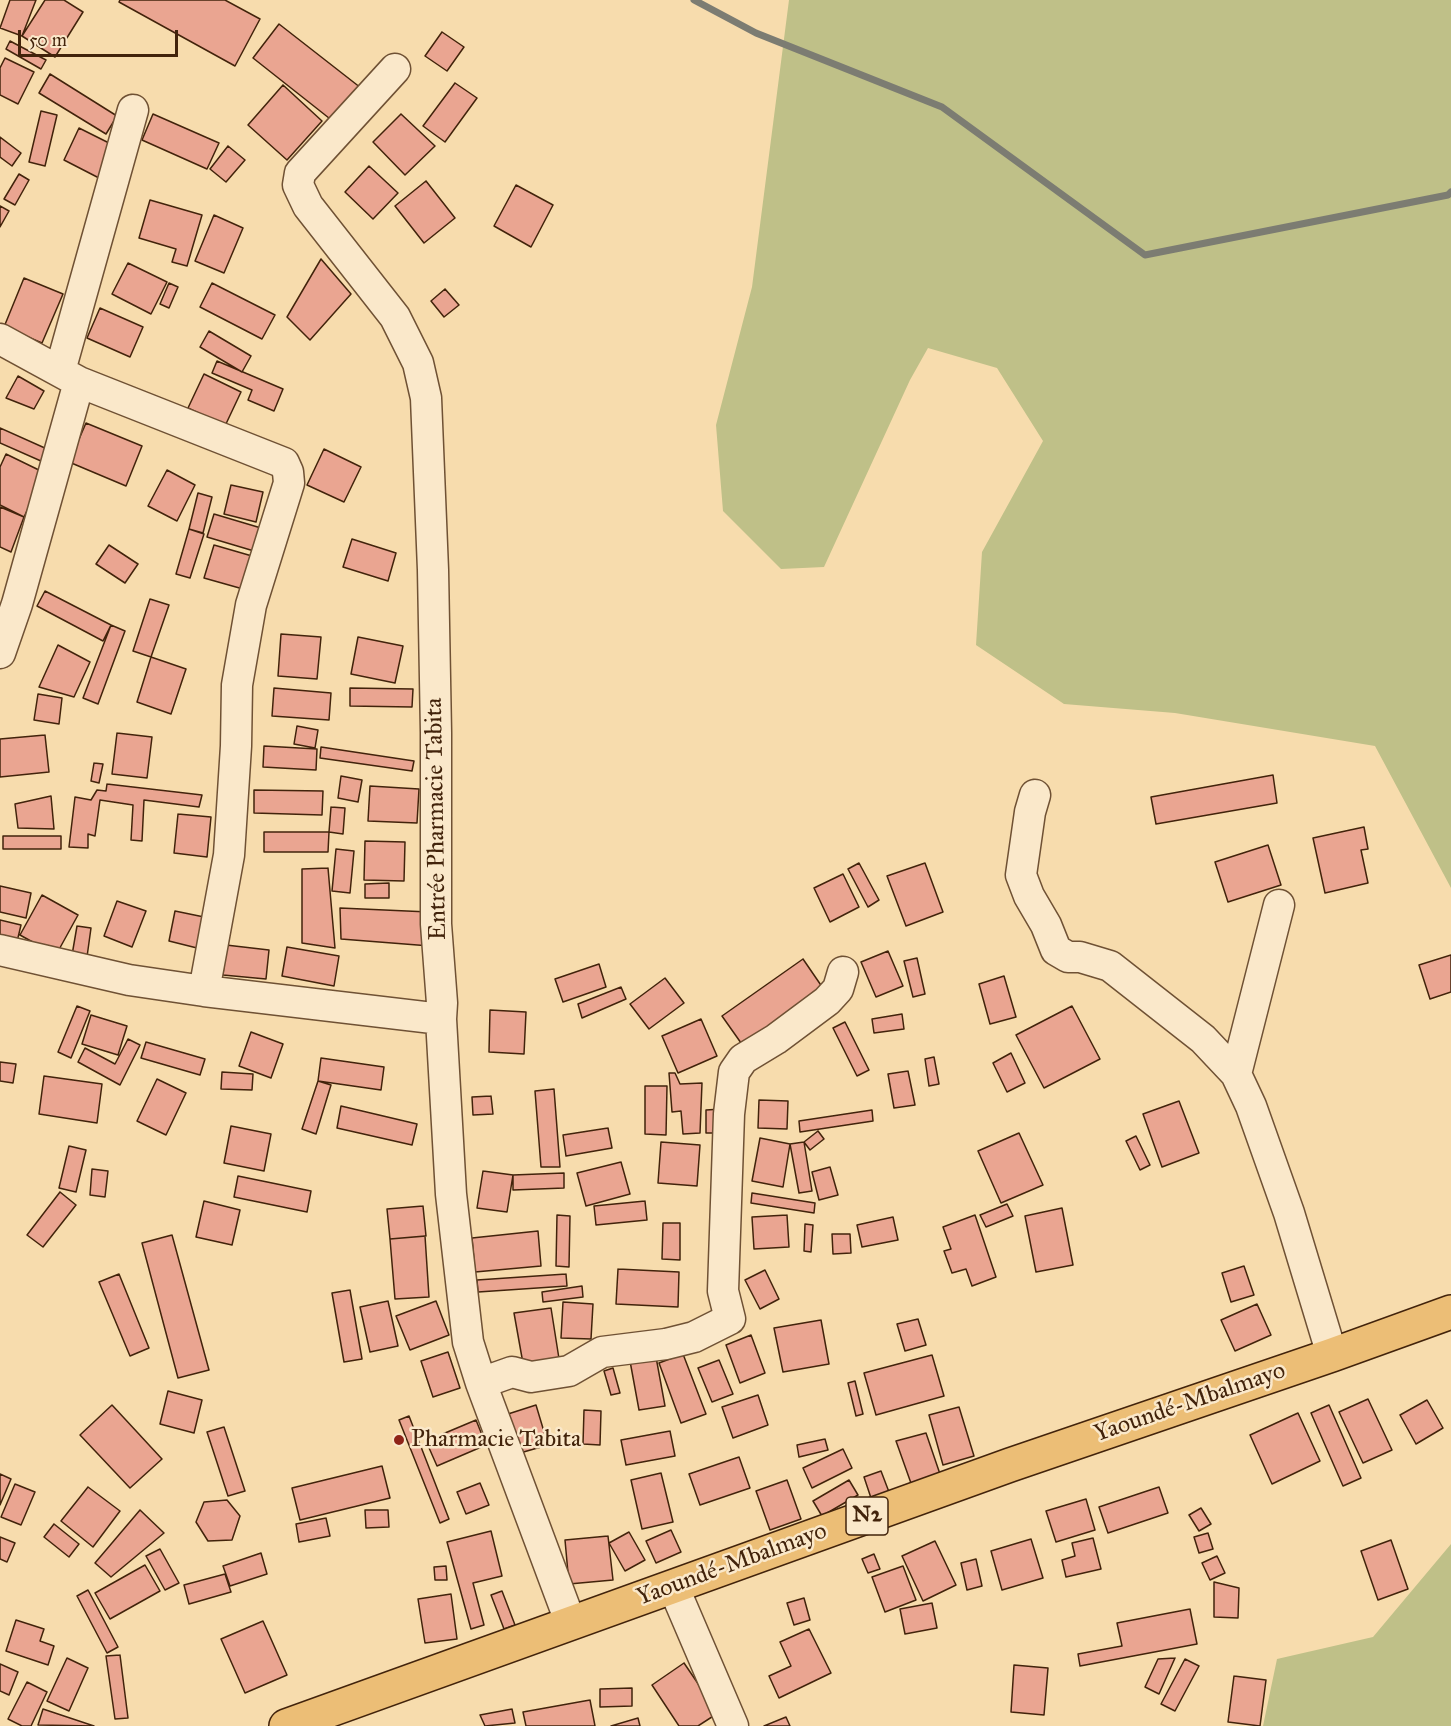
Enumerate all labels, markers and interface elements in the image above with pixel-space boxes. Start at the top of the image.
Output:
scale bar [21,18,182,56]
text: 50 m [29,29,67,51]
street label: Entrée Pharmacie Tabita [420,697,454,941]
street label: Yaoundé-Mbalmayo [1091,1357,1289,1449]
place label: Pharmacie Tabita [411,1426,581,1454]
marker: Pharmacie Tabita [392,1433,406,1447]
road number: N2 [846,1497,888,1535]
street label: Yaoundé-Mbalmayo [633,1517,831,1613]

